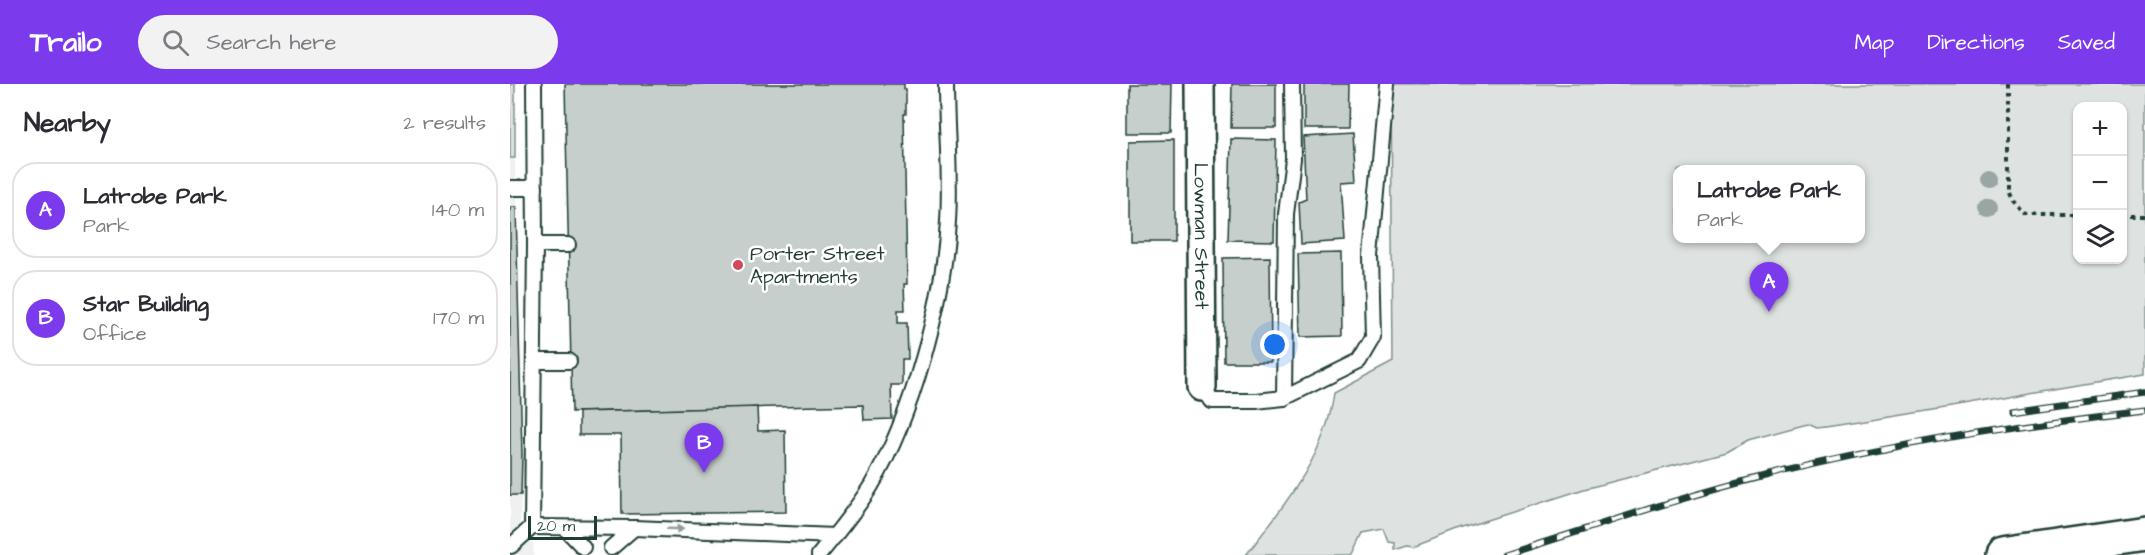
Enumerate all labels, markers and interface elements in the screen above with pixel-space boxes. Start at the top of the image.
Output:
search box [138,15,558,69]
text: Trailo [30,23,102,62]
icon: search [159,26,192,59]
text: Search here [207,27,336,58]
text: Map [1854,28,1894,57]
text: Directions [1927,28,2025,57]
text: Saved [2058,28,2115,57]
map controls [2073,102,2127,264]
button: + [2073,102,2127,156]
text: Nearby [24,105,111,141]
text: 2 results [403,109,486,137]
button: − [2073,156,2127,210]
street label: Lowman Street [1187,162,1215,309]
popup [1673,165,1865,243]
text: Latrobe Park [1697,175,1841,206]
text: Latrobe Park [83,181,227,212]
text: A [39,196,52,224]
text: 140 m [432,196,484,224]
text: Park [1697,206,1743,234]
button: layers [2073,210,2127,264]
text: Park [83,212,129,240]
place label: Porter Street Apartments [750,240,885,291]
marker: Porter Street Apartments [731,258,745,272]
pin: A [1750,262,1788,312]
text: Star Building [83,289,209,320]
text: B [38,304,53,332]
text: 170 m [433,304,484,332]
text: Office [83,320,147,348]
your location [1260,330,1289,359]
pin: B [684,424,724,473]
scale bar [528,513,597,540]
text: 20 m [537,515,575,537]
one-way arrow [665,525,684,534]

